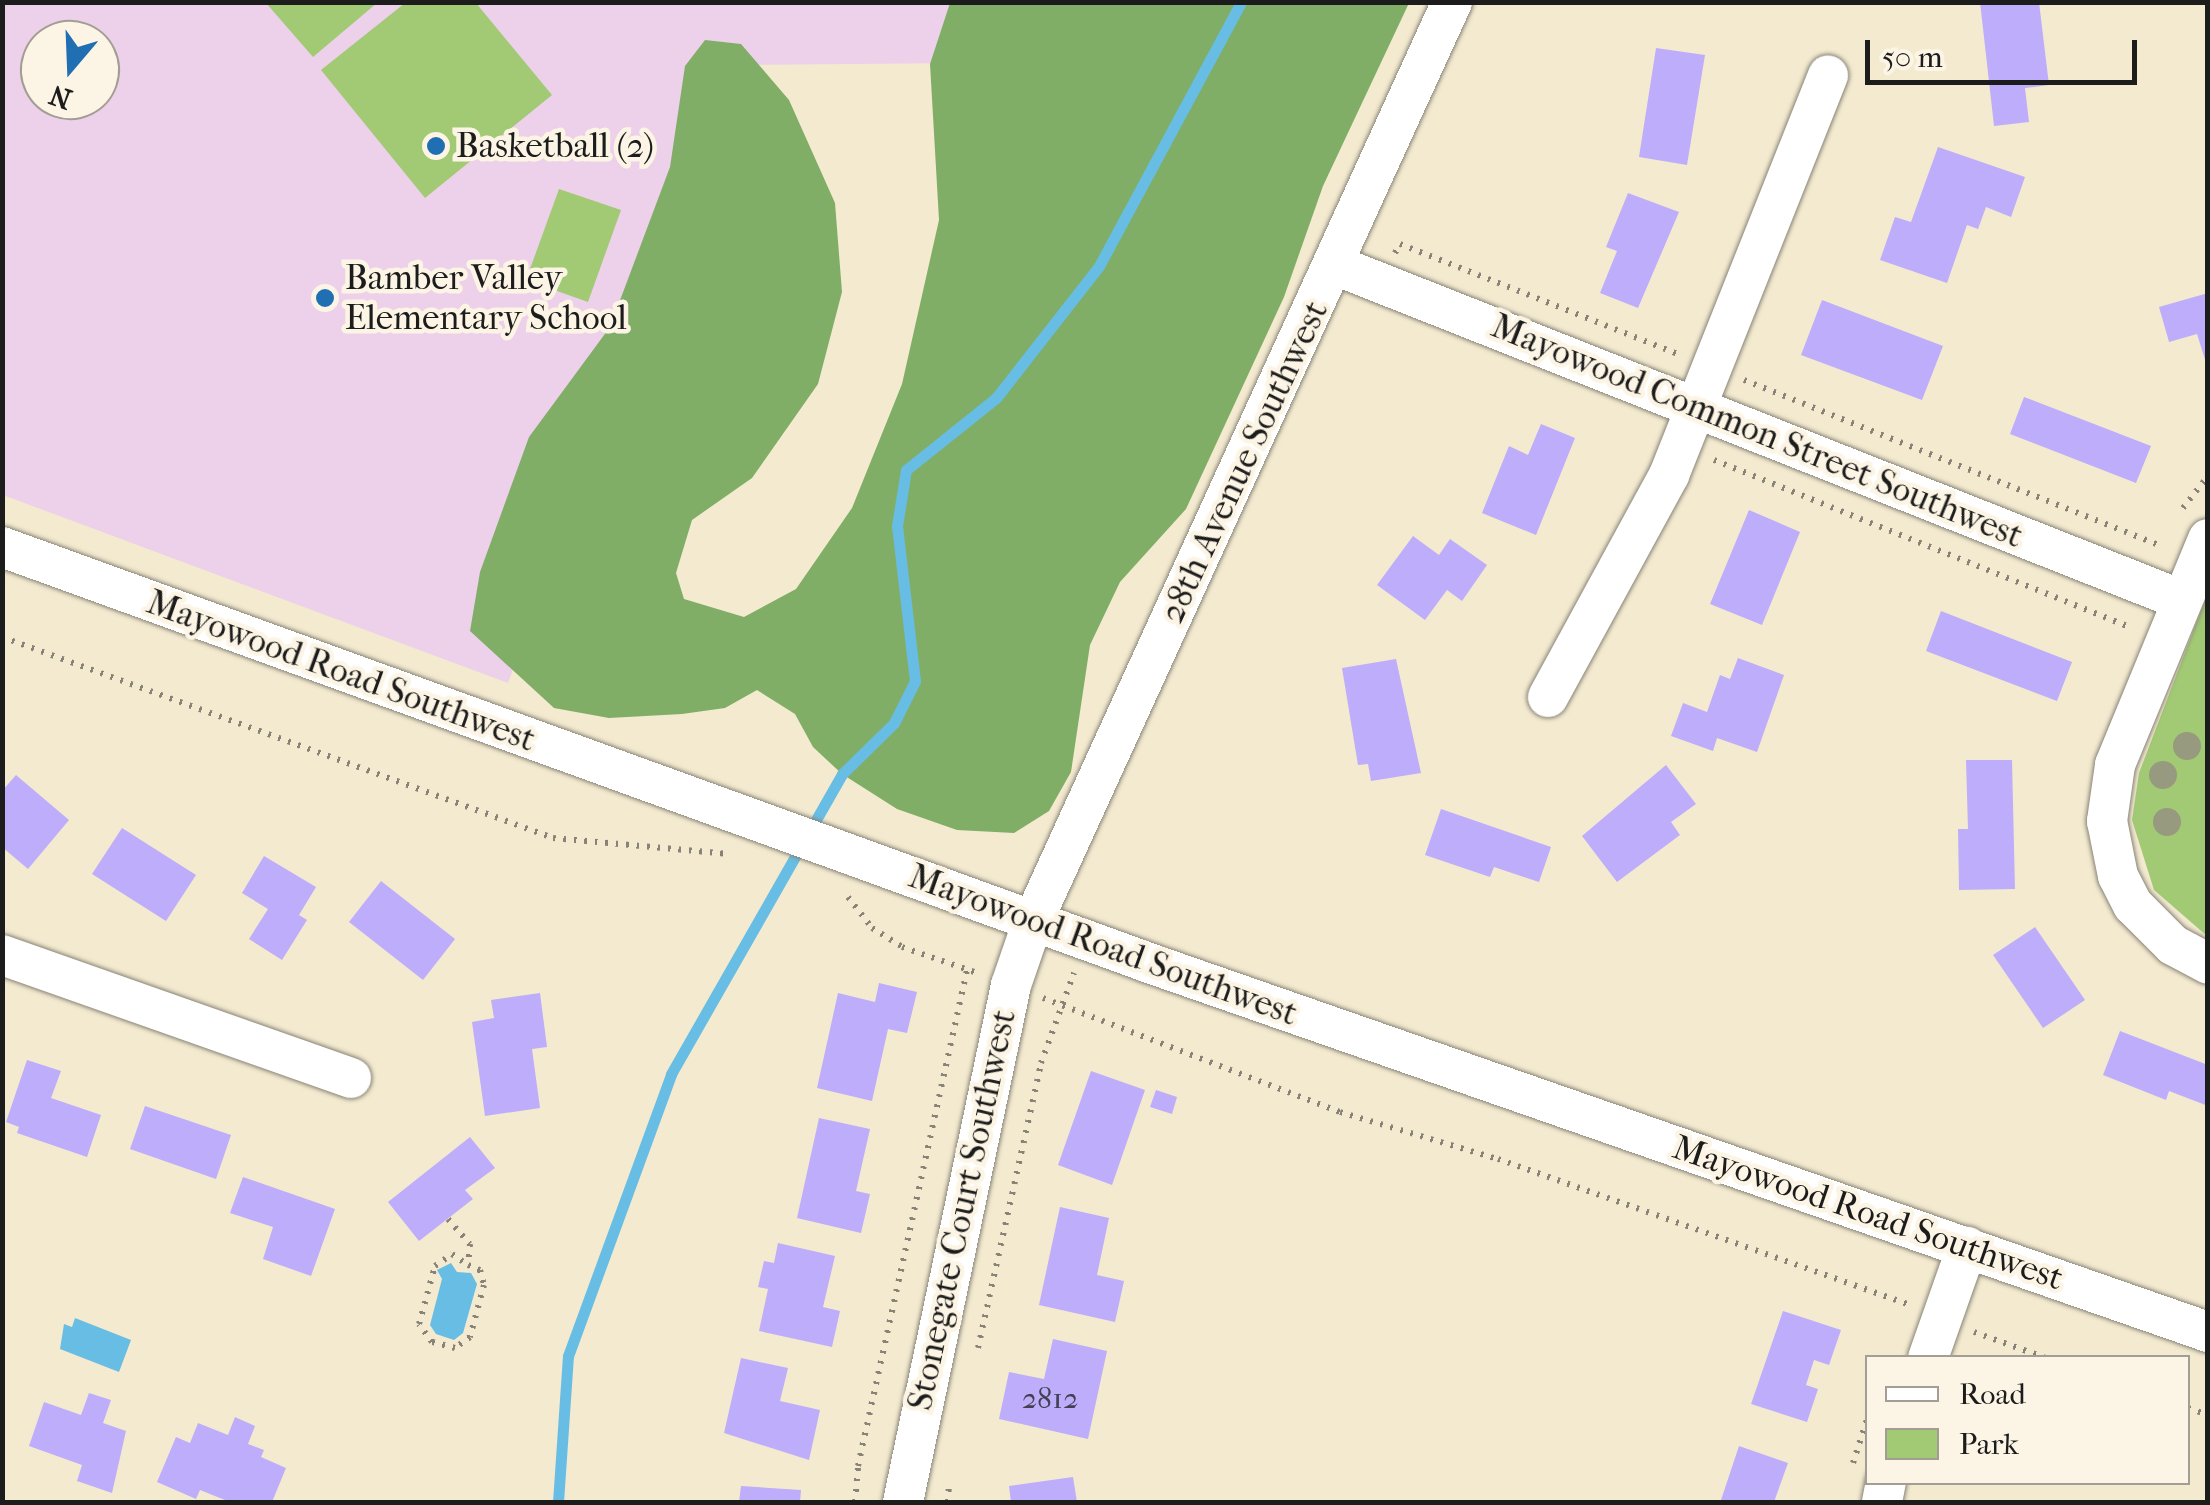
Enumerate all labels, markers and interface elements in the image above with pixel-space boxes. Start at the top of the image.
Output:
north arrow [20,20,120,120]
scale bar [1870,20,2142,82]
text: 50 m [1882,40,1943,75]
text: N [45,78,76,116]
place label: Basketball (2) [456,125,654,167]
marker: Basketball (2) [425,135,447,157]
place label: Bamber Valley Elementary School [345,257,627,339]
marker: Bamber Valley Elementary School [314,287,336,309]
street label: 28th Avenue Southwest [1151,294,1337,630]
street label: Mayowood Common Street Southwest [1485,305,2029,557]
street label: Mayowood Road Southwest [141,581,541,761]
street label: Mayowood Road Southwest [903,855,1303,1035]
street label: Stonegate Court Southwest [899,1006,1025,1414]
street label: Mayowood Road Southwest [1667,1126,2069,1300]
legend [1865,1355,2190,1485]
text: Road [1959,1377,2026,1412]
house number: 2812 [1022,1381,1078,1417]
text: Park [1959,1427,2019,1462]

